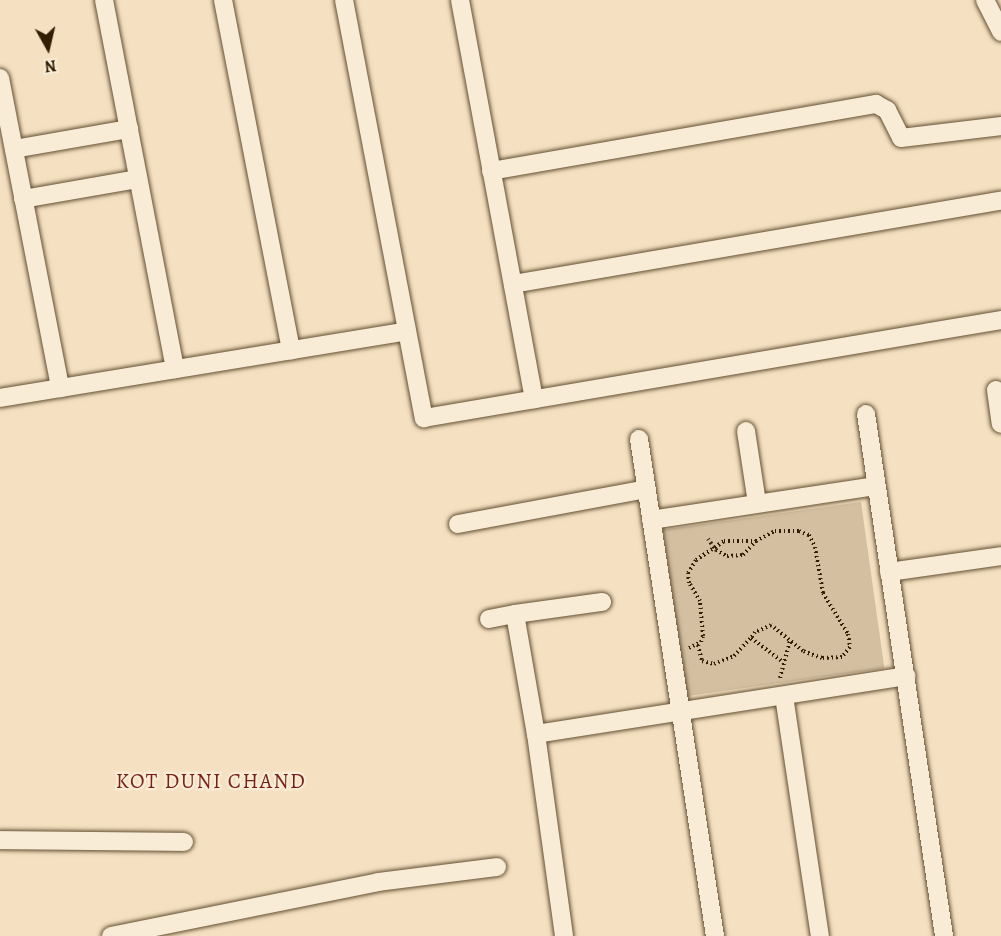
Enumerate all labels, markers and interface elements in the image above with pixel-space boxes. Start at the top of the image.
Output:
north arrow [18,18,78,78]
text: N [43,54,58,78]
district label: KOT DUNI CHAND [116,768,306,794]

